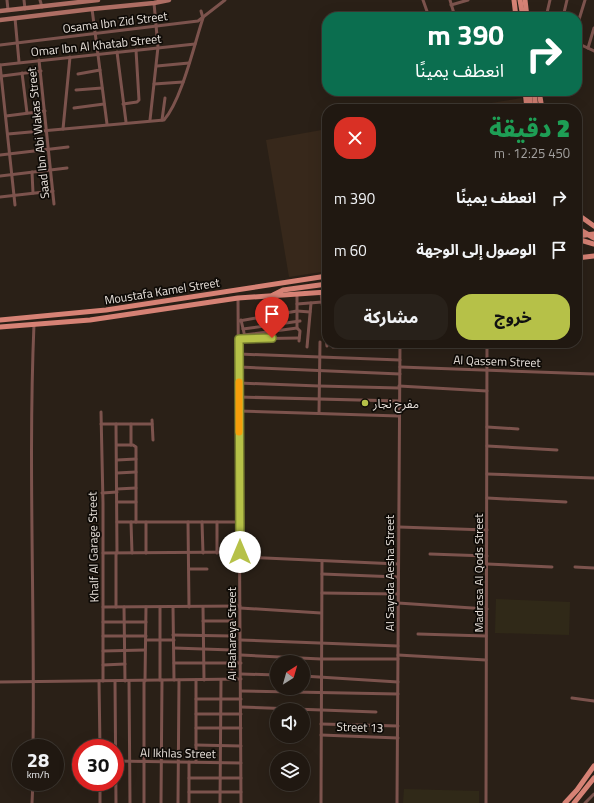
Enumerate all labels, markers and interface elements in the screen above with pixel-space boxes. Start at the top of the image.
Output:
street label: Osama Ibn Zid Street [61,6,169,38]
text: 390 m [427,13,504,56]
icon: right [518,28,570,80]
street label: Omar Ibn Al Khatab Street [30,29,163,61]
text: انعطف يمينًا [415,57,504,84]
street label: Saad Ibn Abi Wakas Street [22,66,54,200]
text: 2 دقيقة [489,110,570,146]
button: close [334,117,376,159]
text: 450 m · 12:25 [494,143,570,163]
text: انعطف يمينًا [456,186,536,209]
text: 390 m [334,187,375,210]
icon: right [548,187,570,209]
text: الوصول إلى الوجهة [416,238,536,261]
text: 60 m [334,239,367,262]
icon: arrive [548,239,570,261]
street label: Moustafa Kamel Street [103,272,222,309]
button: مشاركة [334,294,448,340]
button: خروج [456,294,570,340]
pin [255,297,289,338]
icon: arrive [261,303,283,325]
street label: Al Qassem Street [453,350,542,372]
place label: مفرح نجار [372,394,419,413]
marker: مفرح نجار [360,398,370,408]
street label: Khalf Al Garage Street [83,491,103,602]
street label: Madrasa Al Qods Street [469,513,488,633]
street label: Al Sayeda Aesha Street [380,514,399,631]
position arrow [219,531,261,573]
street label: Al Bahareya Street [222,586,241,681]
north arrow [270,655,310,695]
map controls [270,655,310,791]
button: sound [270,703,310,743]
street label: Street 13 [336,717,384,737]
speed limit sign: 30 [72,739,124,791]
street label: Al Ikhlas Street [140,743,217,763]
text: 28 [27,744,49,775]
button: layers [270,751,310,791]
text: km/h [27,767,49,782]

